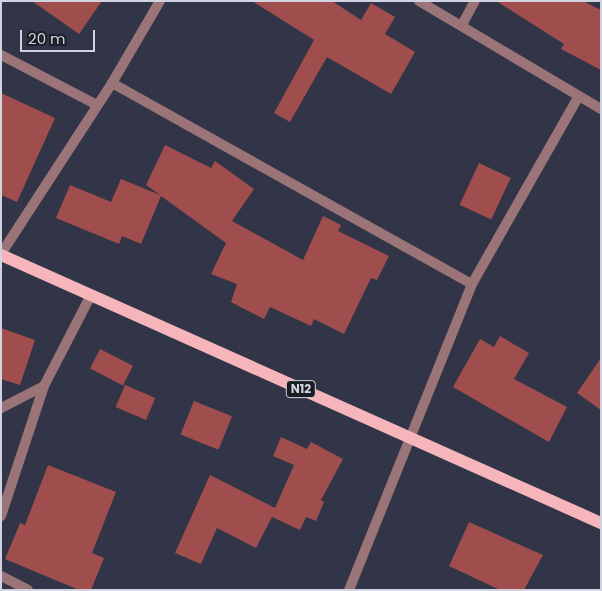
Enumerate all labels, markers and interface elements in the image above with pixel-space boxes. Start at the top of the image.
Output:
scale bar [22,20,98,52]
text: 20 m [28,28,66,49]
road number: N12 [285,379,317,398]

